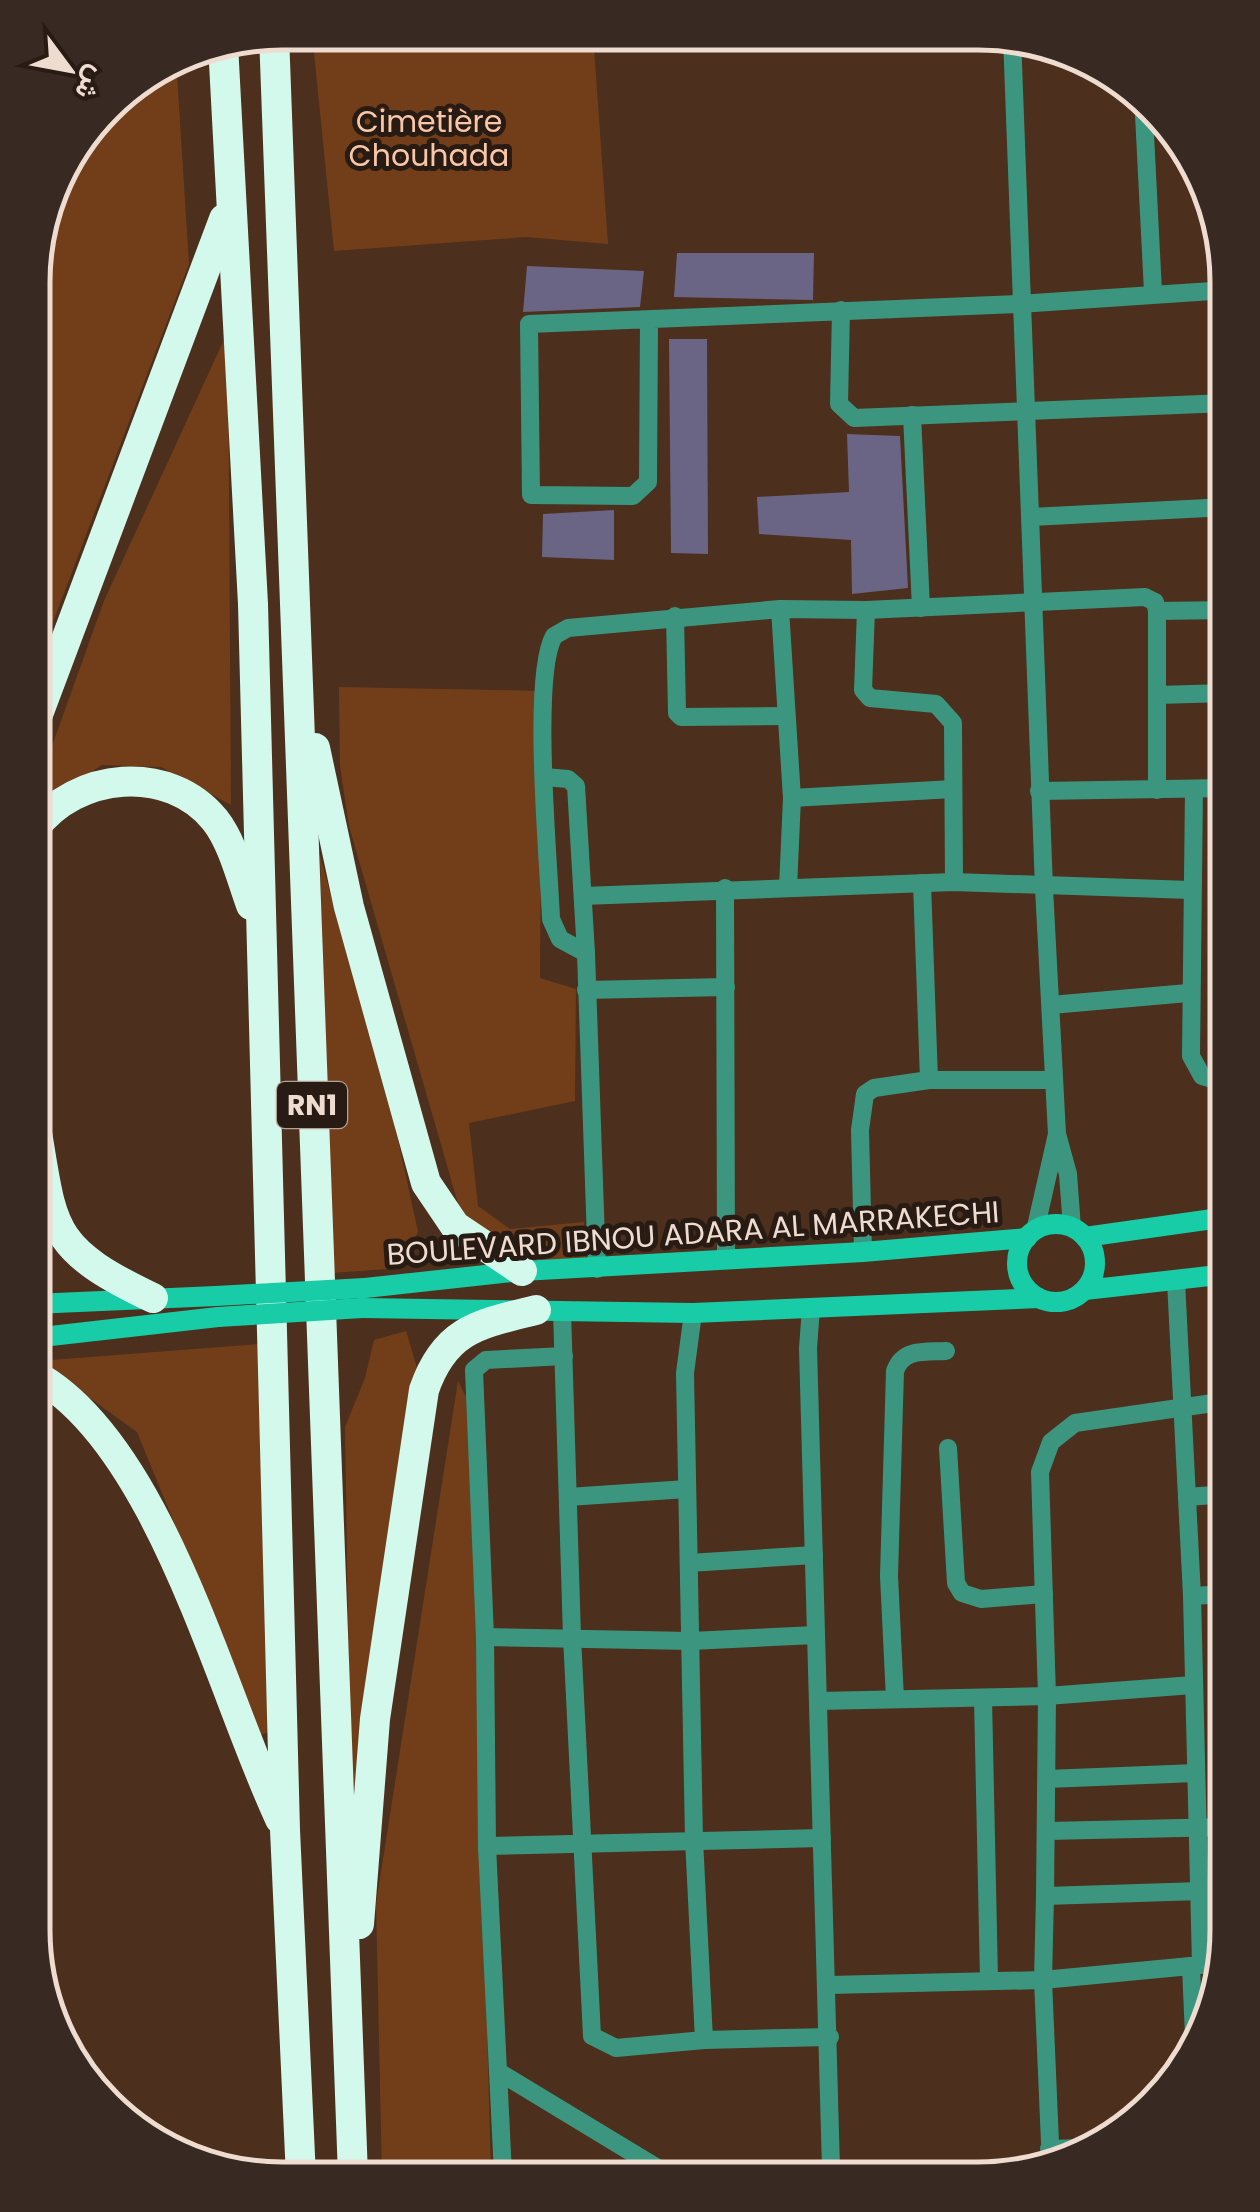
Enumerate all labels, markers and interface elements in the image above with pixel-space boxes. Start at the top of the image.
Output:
north arrow [20,20,120,120]
text: ش [65,58,116,108]
park label: Cimetière Chouhada [349,100,509,177]
road number: RN1 [277,1082,347,1128]
street label: BOULEVARD IBNOU ADARA AL MARRAKECHI [385,1190,1001,1276]

